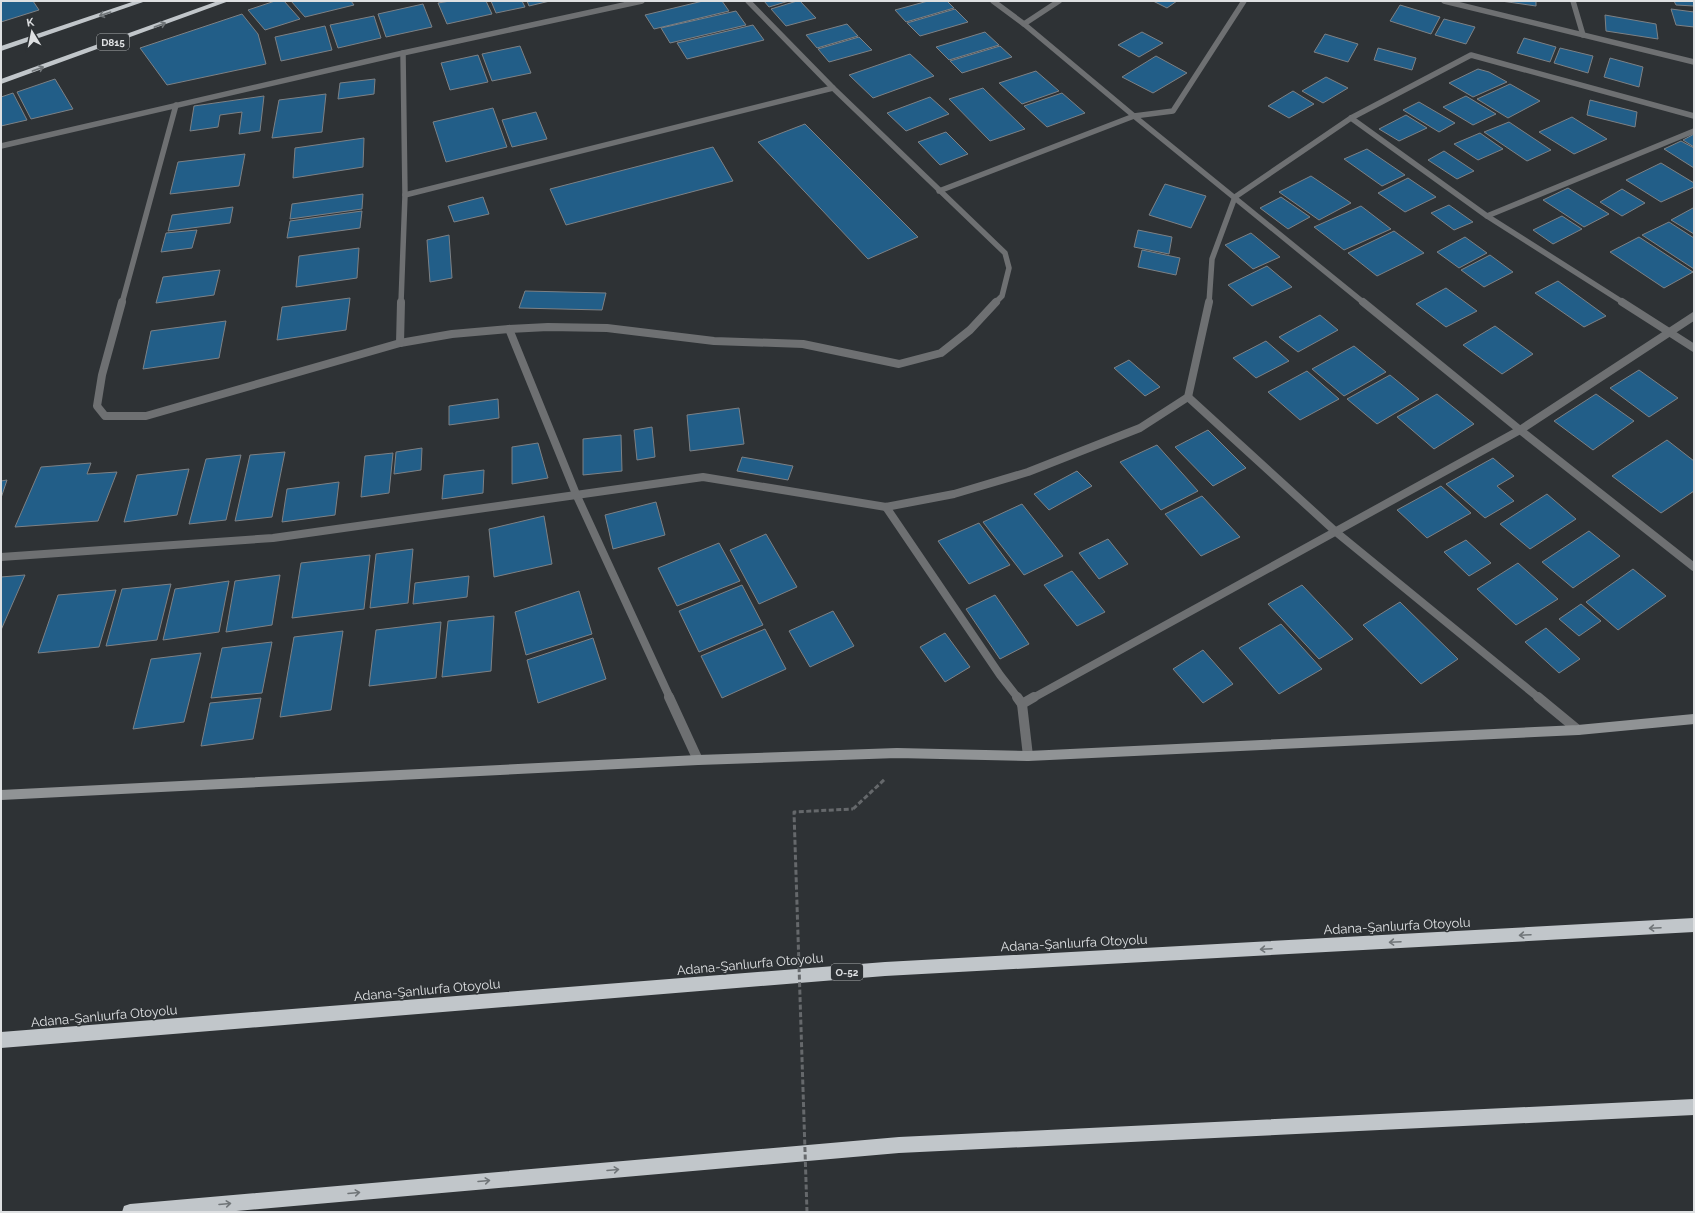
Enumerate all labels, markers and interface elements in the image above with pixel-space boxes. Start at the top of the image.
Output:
one-way arrow [99,10,111,18]
north arrow [12,12,52,52]
text: K [26,15,36,30]
one-way arrow [153,20,165,28]
road number: D815 [97,34,129,50]
one-way arrow [31,64,43,72]
street label: Adana-Şanlıurfa Otoyolu [1323,915,1471,937]
one-way arrow [1649,924,1662,931]
one-way arrow [1519,931,1532,938]
street label: Adana-Şanlıurfa Otoyolu [1000,932,1148,954]
one-way arrow [1389,938,1402,945]
one-way arrow [1260,945,1273,952]
street label: Adana-Şanlıurfa Otoyolu [676,950,824,978]
road number: O-52 [831,964,863,980]
street label: Adana-Şanlıurfa Otoyolu [353,976,501,1004]
street label: Adana-Şanlıurfa Otoyolu [30,1002,178,1030]
one-way arrow [606,1167,619,1174]
one-way arrow [477,1178,490,1185]
one-way arrow [347,1189,360,1196]
one-way arrow [218,1200,231,1207]

